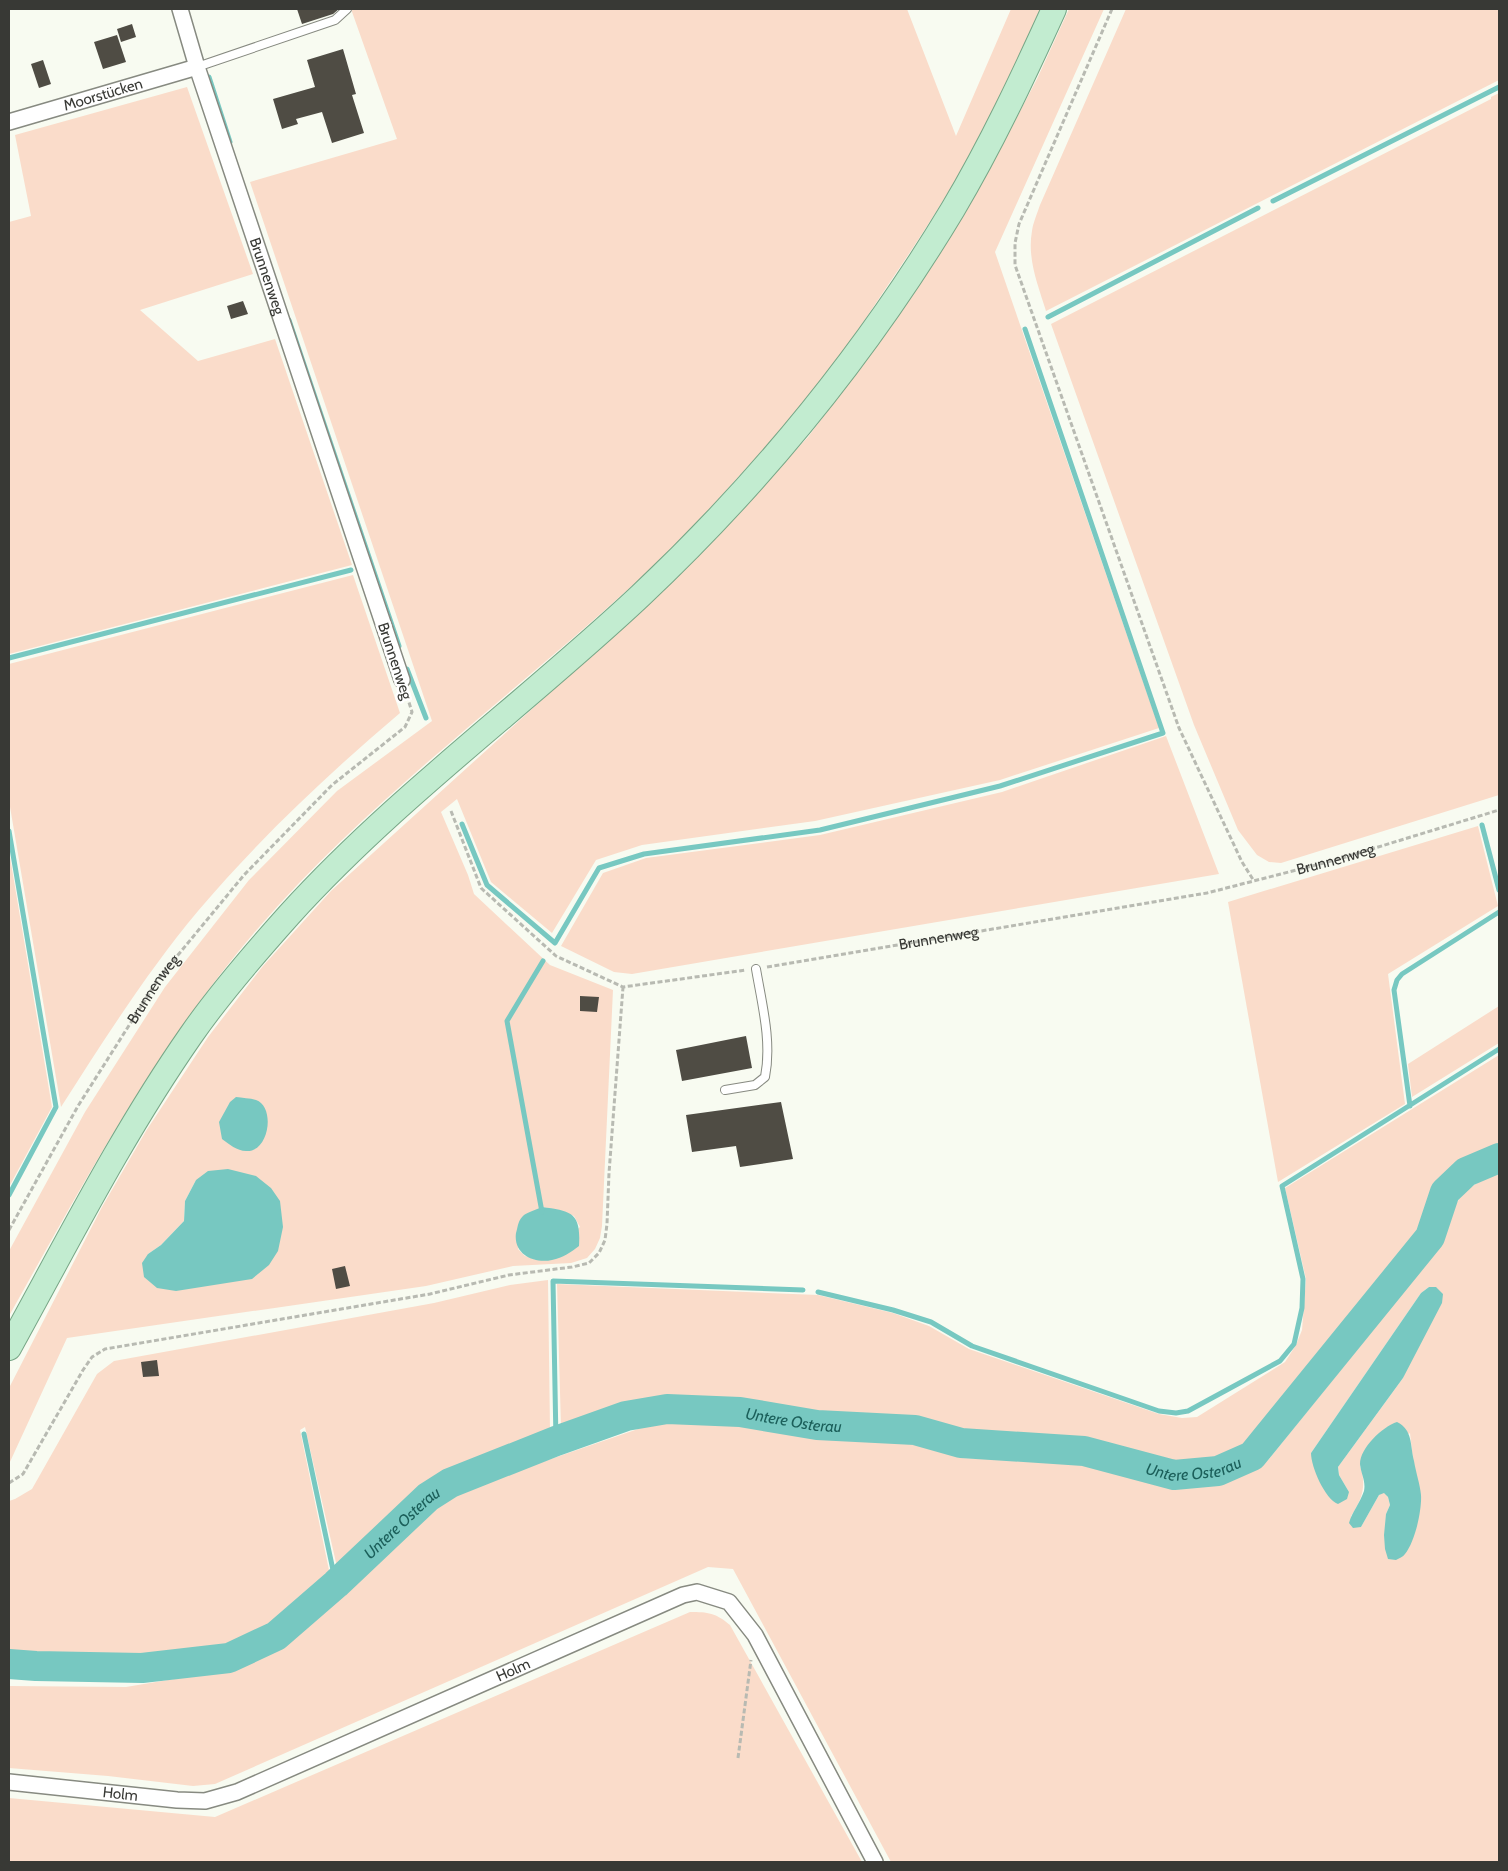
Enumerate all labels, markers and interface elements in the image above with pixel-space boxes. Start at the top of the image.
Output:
street label: Moorstücken [61,74,145,115]
street label: Brunnenweg [246,235,288,318]
street label: Brunnenweg [374,620,416,702]
street label: Brunnenweg [1295,840,1377,879]
street label: Brunnenweg [898,923,980,954]
street label: Brunnenweg [123,950,184,1027]
water label: Untere Osterau [744,1404,842,1436]
water label: Untere Osterau [1144,1452,1244,1485]
water label: Untere Osterau [360,1482,443,1562]
street label: Holm [493,1655,533,1685]
street label: Holm [102,1783,139,1805]

